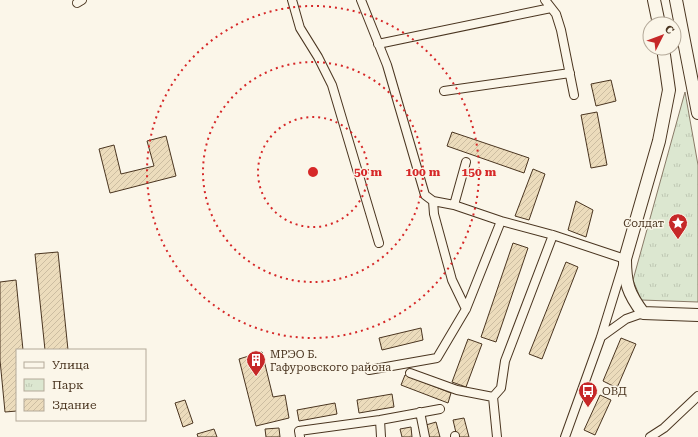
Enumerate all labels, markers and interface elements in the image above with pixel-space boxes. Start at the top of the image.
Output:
north arrow [642,16,682,56]
text: С [662,22,677,37]
centre of rings [306,165,320,179]
text: 50 m [354,165,382,179]
text: 100 m [406,165,441,179]
text: 150 m [462,165,497,179]
place icon: Солдат [667,212,689,240]
place label: Солдат [623,217,664,230]
place label: МРЭО Б. Гафуровского района [270,348,391,374]
legend [16,349,146,421]
building icon: МРЭО Б. Гафуровского района [245,349,267,377]
text: Улица [52,358,90,372]
text: Парк [52,378,84,392]
bus stop icon: ОВД [577,380,599,408]
place label: ОВД [602,385,627,398]
text: Здание [52,398,97,412]

